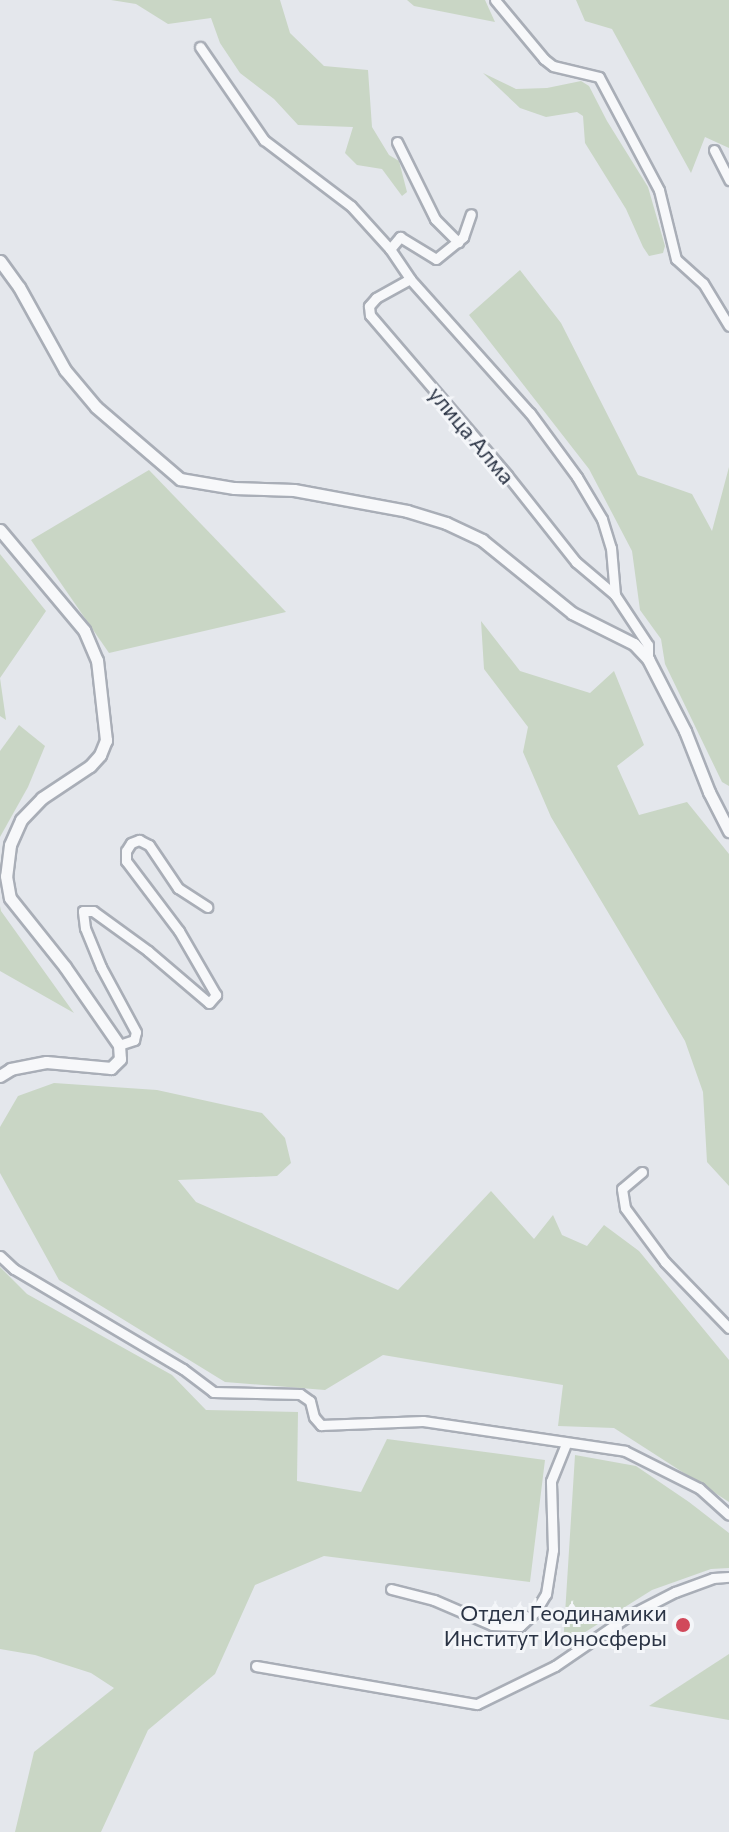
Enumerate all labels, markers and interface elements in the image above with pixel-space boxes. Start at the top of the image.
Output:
street label: улица Алма [424,381,520,489]
place label: Отдел Геодинамики Институт Ионосферы [444,1599,667,1650]
marker: Отдел Геодинамики Институт Ионосферы [674,1616,692,1634]

